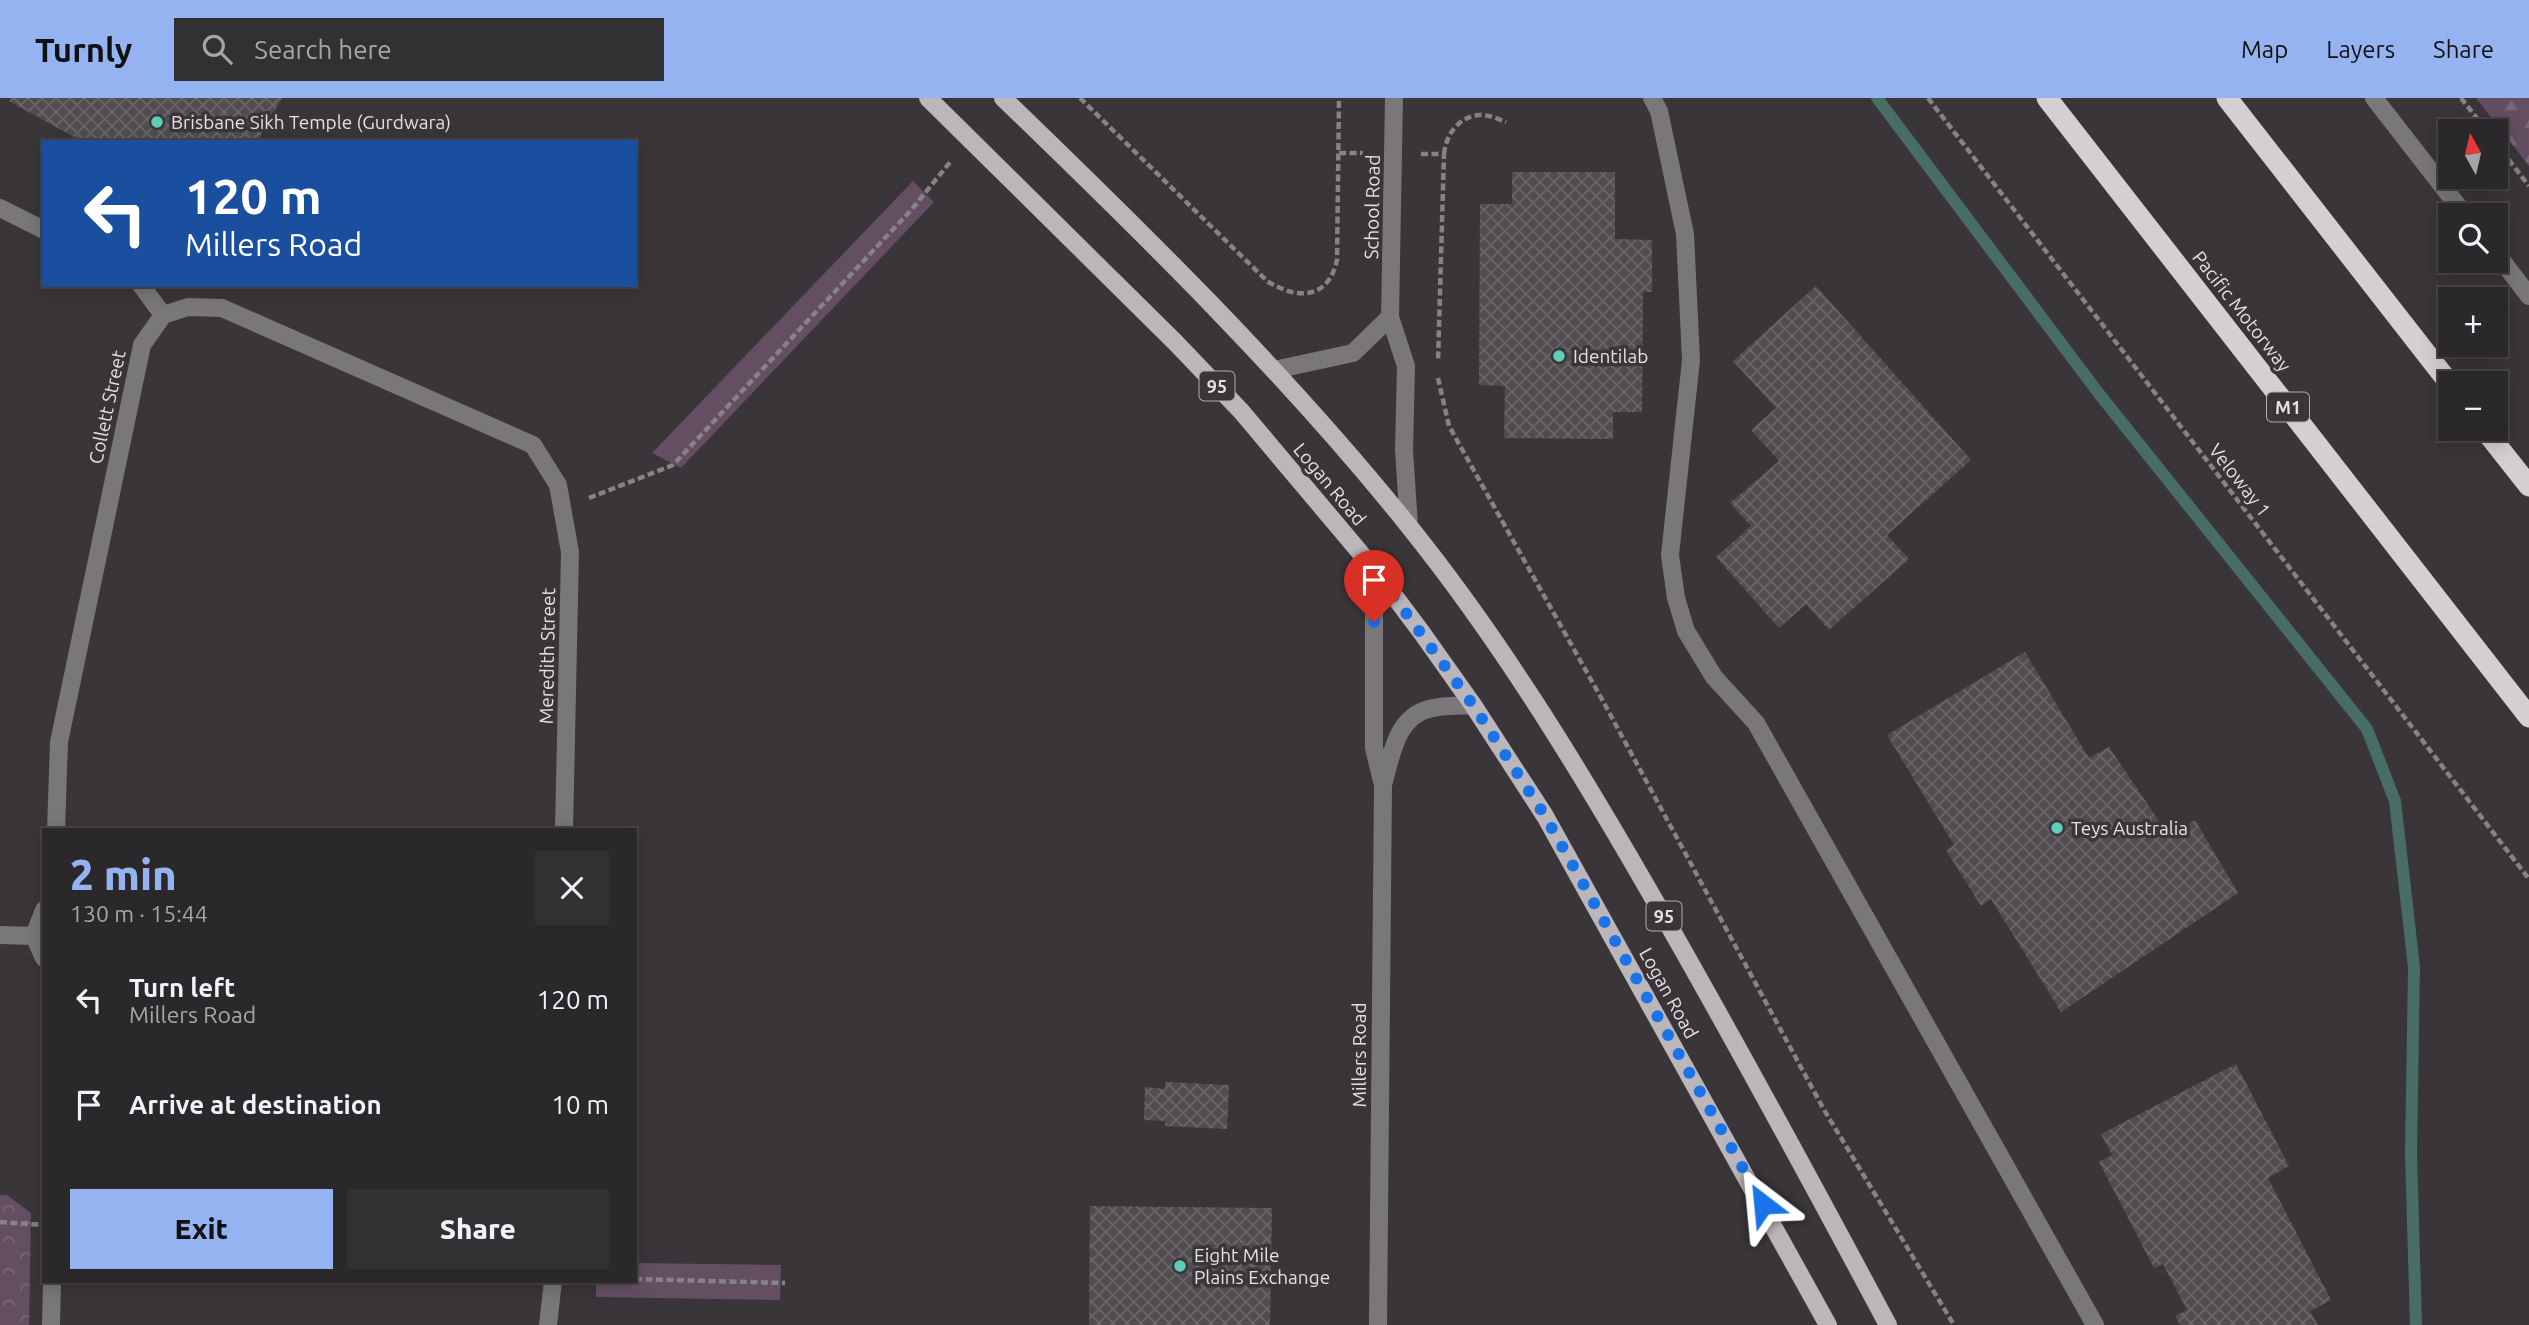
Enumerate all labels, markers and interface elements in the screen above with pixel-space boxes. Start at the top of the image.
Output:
search box [174,18,664,81]
icon: search [198,30,236,68]
text: Turnly [35,31,132,68]
text: Search here [254,35,392,64]
text: Map [2241,36,2288,63]
text: Layers [2326,36,2395,63]
text: Share [2433,36,2494,63]
place label: Brisbane Sikh Temple (Gurdwara) [171,111,451,133]
marker: Brisbane Sikh Temple (Gurdwara) [149,114,165,130]
north arrow [2438,119,2508,189]
map controls [2438,119,2508,441]
street label: School Road [1360,154,1384,260]
icon: left [70,168,161,259]
text: 120 m [185,168,322,223]
button: search [2438,203,2508,273]
text: Millers Road [185,226,362,262]
street label: Pacific Motorway [2188,246,2296,376]
button: + [2438,287,2508,357]
place label: Identilab [1573,345,1648,367]
street label: Collett Street [84,348,130,466]
marker: Identilab [1551,348,1567,364]
button: − [2438,371,2508,441]
road number: 95 [1200,372,1234,400]
road number: M1 [2267,393,2309,422]
street label: Logan Road [1289,438,1371,530]
street label: Veloway 1 [2205,439,2275,521]
pin [1344,550,1404,622]
icon: arrive [1355,561,1393,599]
street label: Meredith Street [535,587,559,724]
place label: Teys Australia [2071,817,2188,839]
marker: Teys Australia [2049,820,2065,836]
text: 2 min [70,851,177,898]
button: close [535,851,609,925]
text: 130 m · 15:44 [70,901,208,926]
road number: 95 [1646,902,1682,930]
street label: Logan Road [1635,944,1703,1042]
text: Turn left [129,973,235,1002]
icon: left [70,981,108,1019]
text: 120 m [537,985,609,1014]
text: Millers Road [129,1002,256,1027]
street label: Millers Road [1348,1002,1370,1108]
icon: arrive [70,1086,108,1124]
text: Arrive at destination [129,1090,382,1119]
text: 10 m [551,1090,609,1119]
position arrow [1726,1167,1800,1241]
button: Exit [70,1189,333,1269]
button: Share [347,1189,609,1269]
place label: Eight Mile Plains Exchange [1194,1244,1330,1288]
marker: Eight Mile Plains Exchange [1172,1258,1188,1274]

